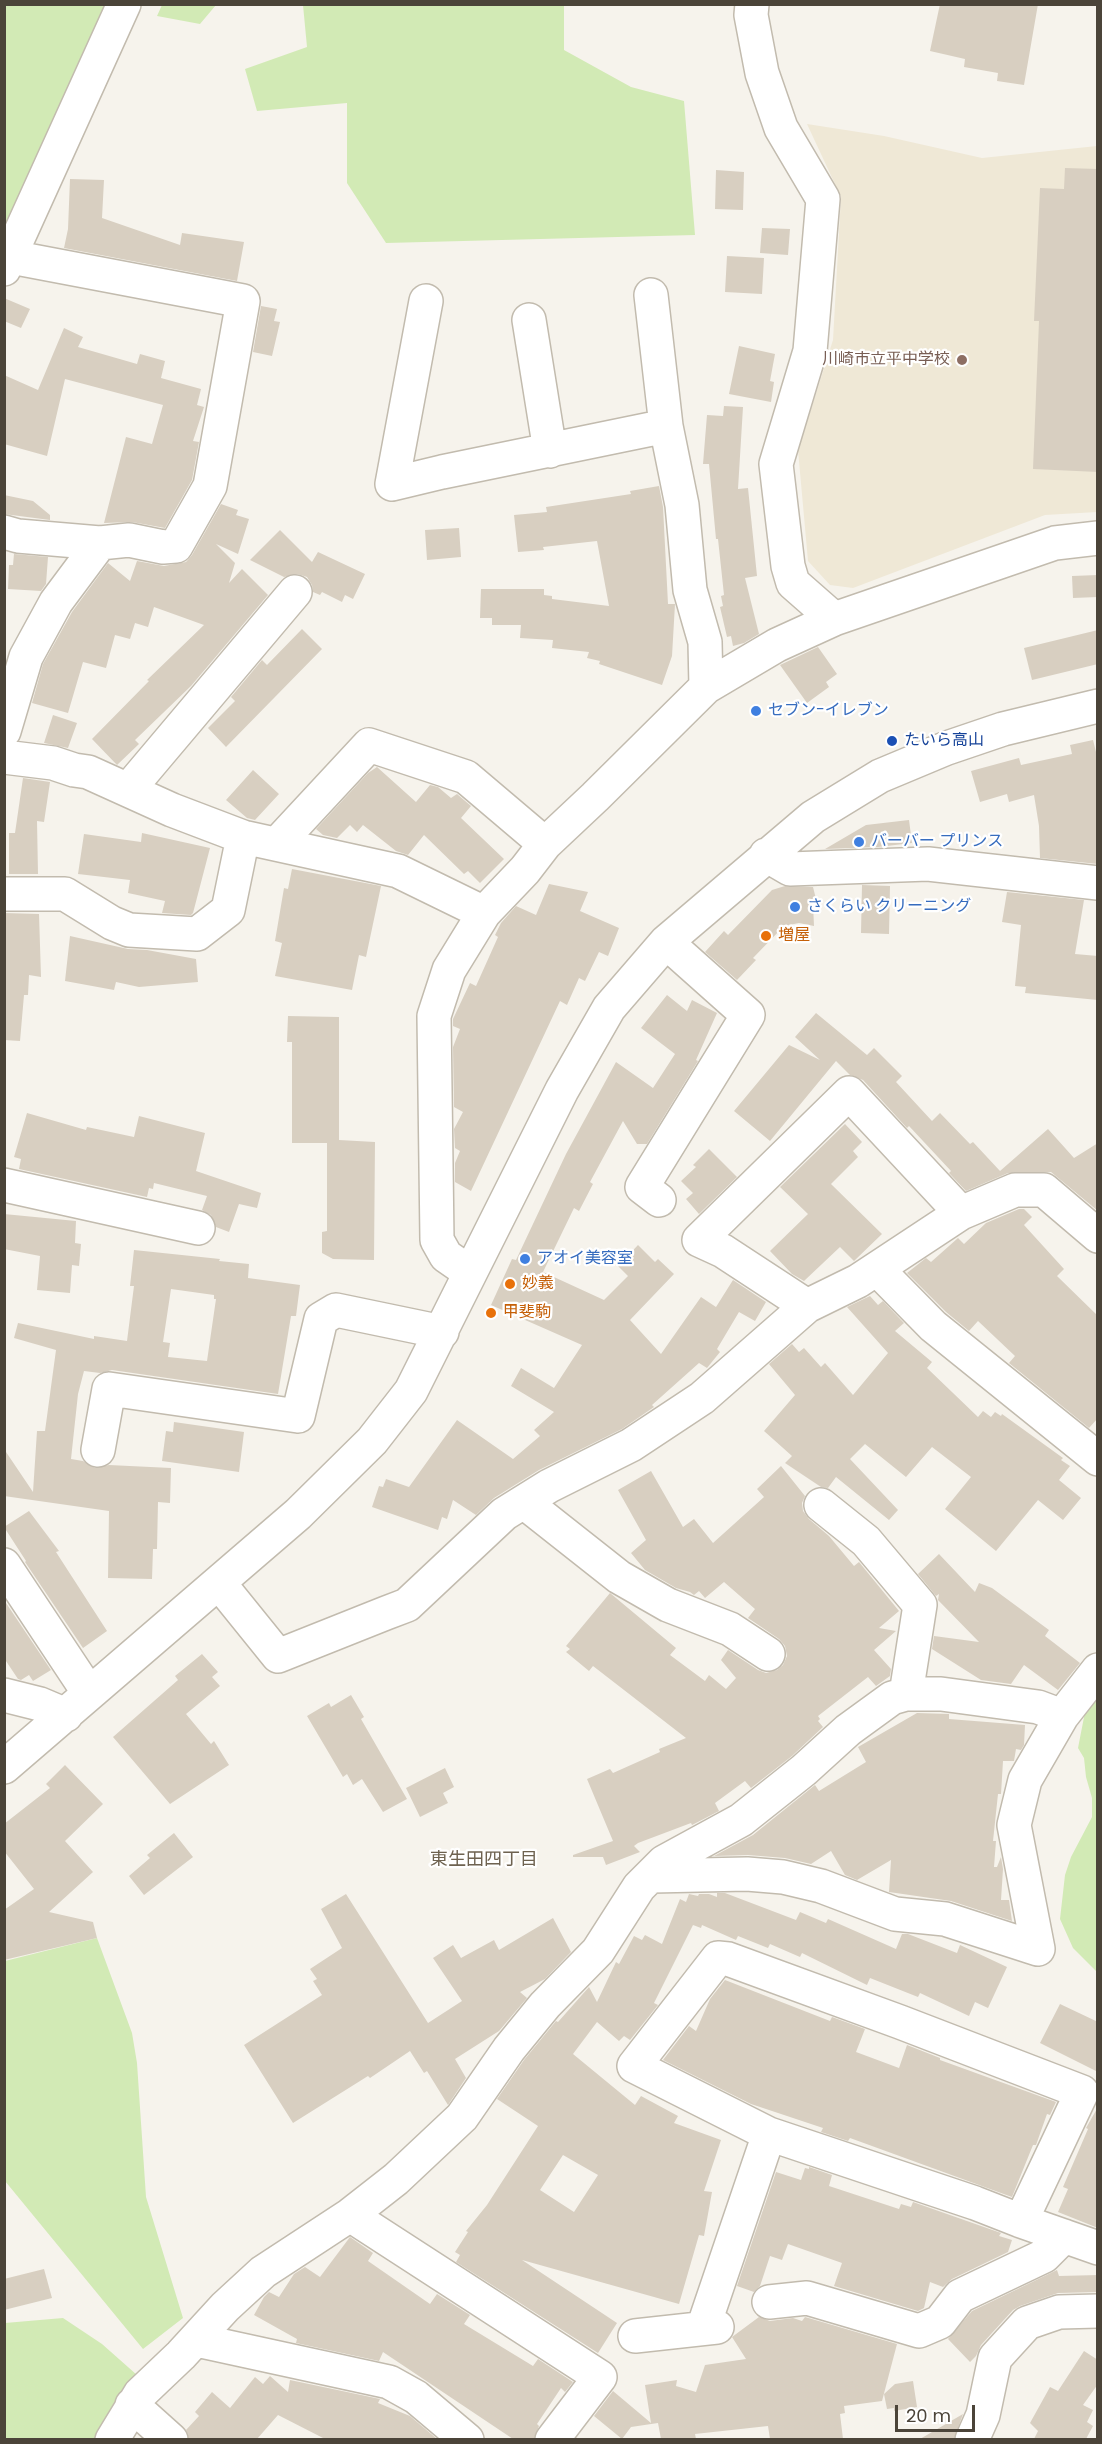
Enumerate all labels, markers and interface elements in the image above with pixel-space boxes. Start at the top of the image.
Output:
place label: 川崎市立平中学校 [822,350,950,370]
marker: 川崎市立平中学校 [955,353,969,367]
place label: セブン-イレブン [768,701,889,721]
marker: セブン-イレブン [749,704,763,718]
place label: たいら高山 [904,731,984,751]
marker: たいら高山 [885,734,899,748]
place label: バーバー プリンス [871,832,1003,852]
marker: バーバー プリンス [852,835,866,849]
place label: さくらい クリーニング [807,897,971,917]
marker: さくらい クリーニング [788,900,802,914]
place label: 増屋 [778,926,810,946]
marker: 増屋 [759,929,773,943]
place label: アオイ美容室 [537,1249,633,1269]
marker: アオイ美容室 [518,1252,532,1266]
place label: 妙義 [522,1274,554,1294]
marker: 妙義 [503,1277,517,1291]
place label: 甲斐駒 [503,1303,551,1323]
marker: 甲斐駒 [484,1306,498,1320]
district label: 東生田四丁目 [430,1849,538,1871]
scale bar [898,2393,978,2431]
text: 20 m [906,2403,951,2428]

